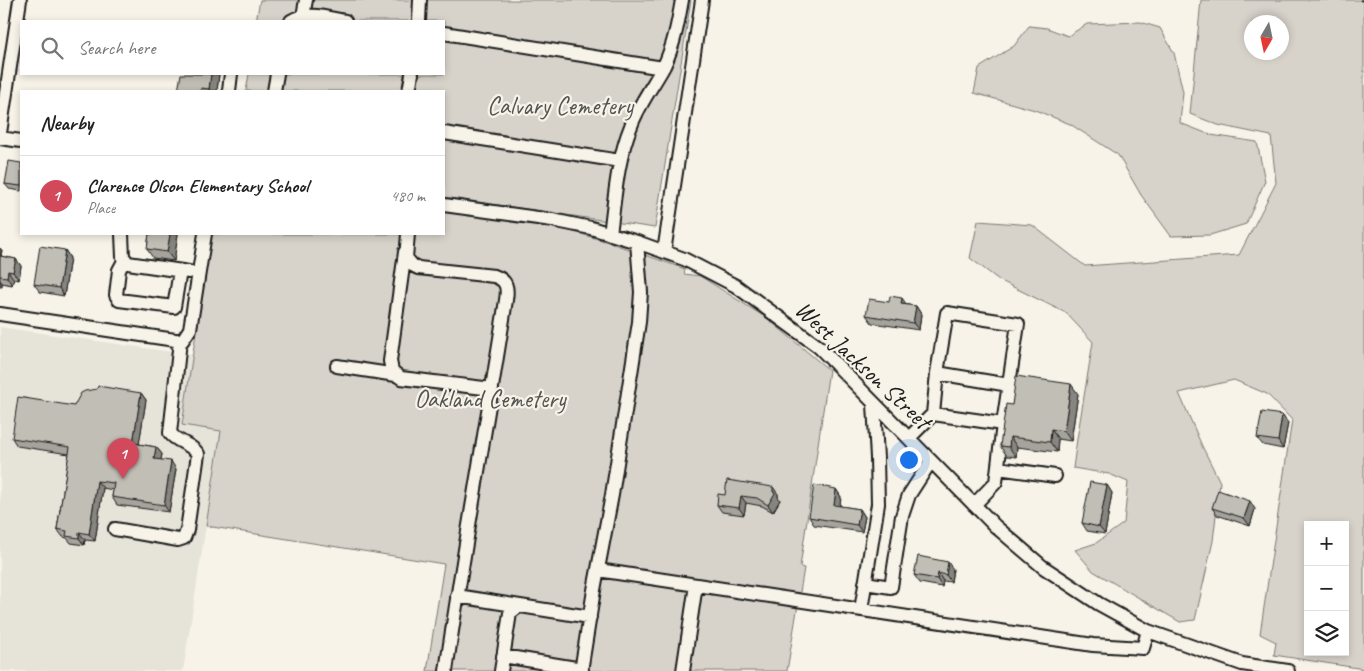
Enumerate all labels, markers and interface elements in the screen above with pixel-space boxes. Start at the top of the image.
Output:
north arrow [1244,15,1289,60]
search box [20,20,445,75]
icon: search [38,34,66,62]
text: Search here [78,36,155,60]
park label: Calvary Cemetery [487,90,635,122]
text: Nearby [40,110,93,136]
text: Clarence Olson Elementary School [87,174,308,198]
text: 1 [52,186,60,206]
text: 480 m [391,186,425,206]
text: Place [87,198,115,218]
street label: West Jackson Street [788,294,940,439]
park label: Oakland Cemetery [414,383,567,415]
pin: 1 [107,438,139,479]
your location [896,447,922,473]
map controls [1304,521,1349,656]
button: + [1304,521,1349,566]
button: − [1304,566,1349,611]
button: layers [1304,611,1349,656]

